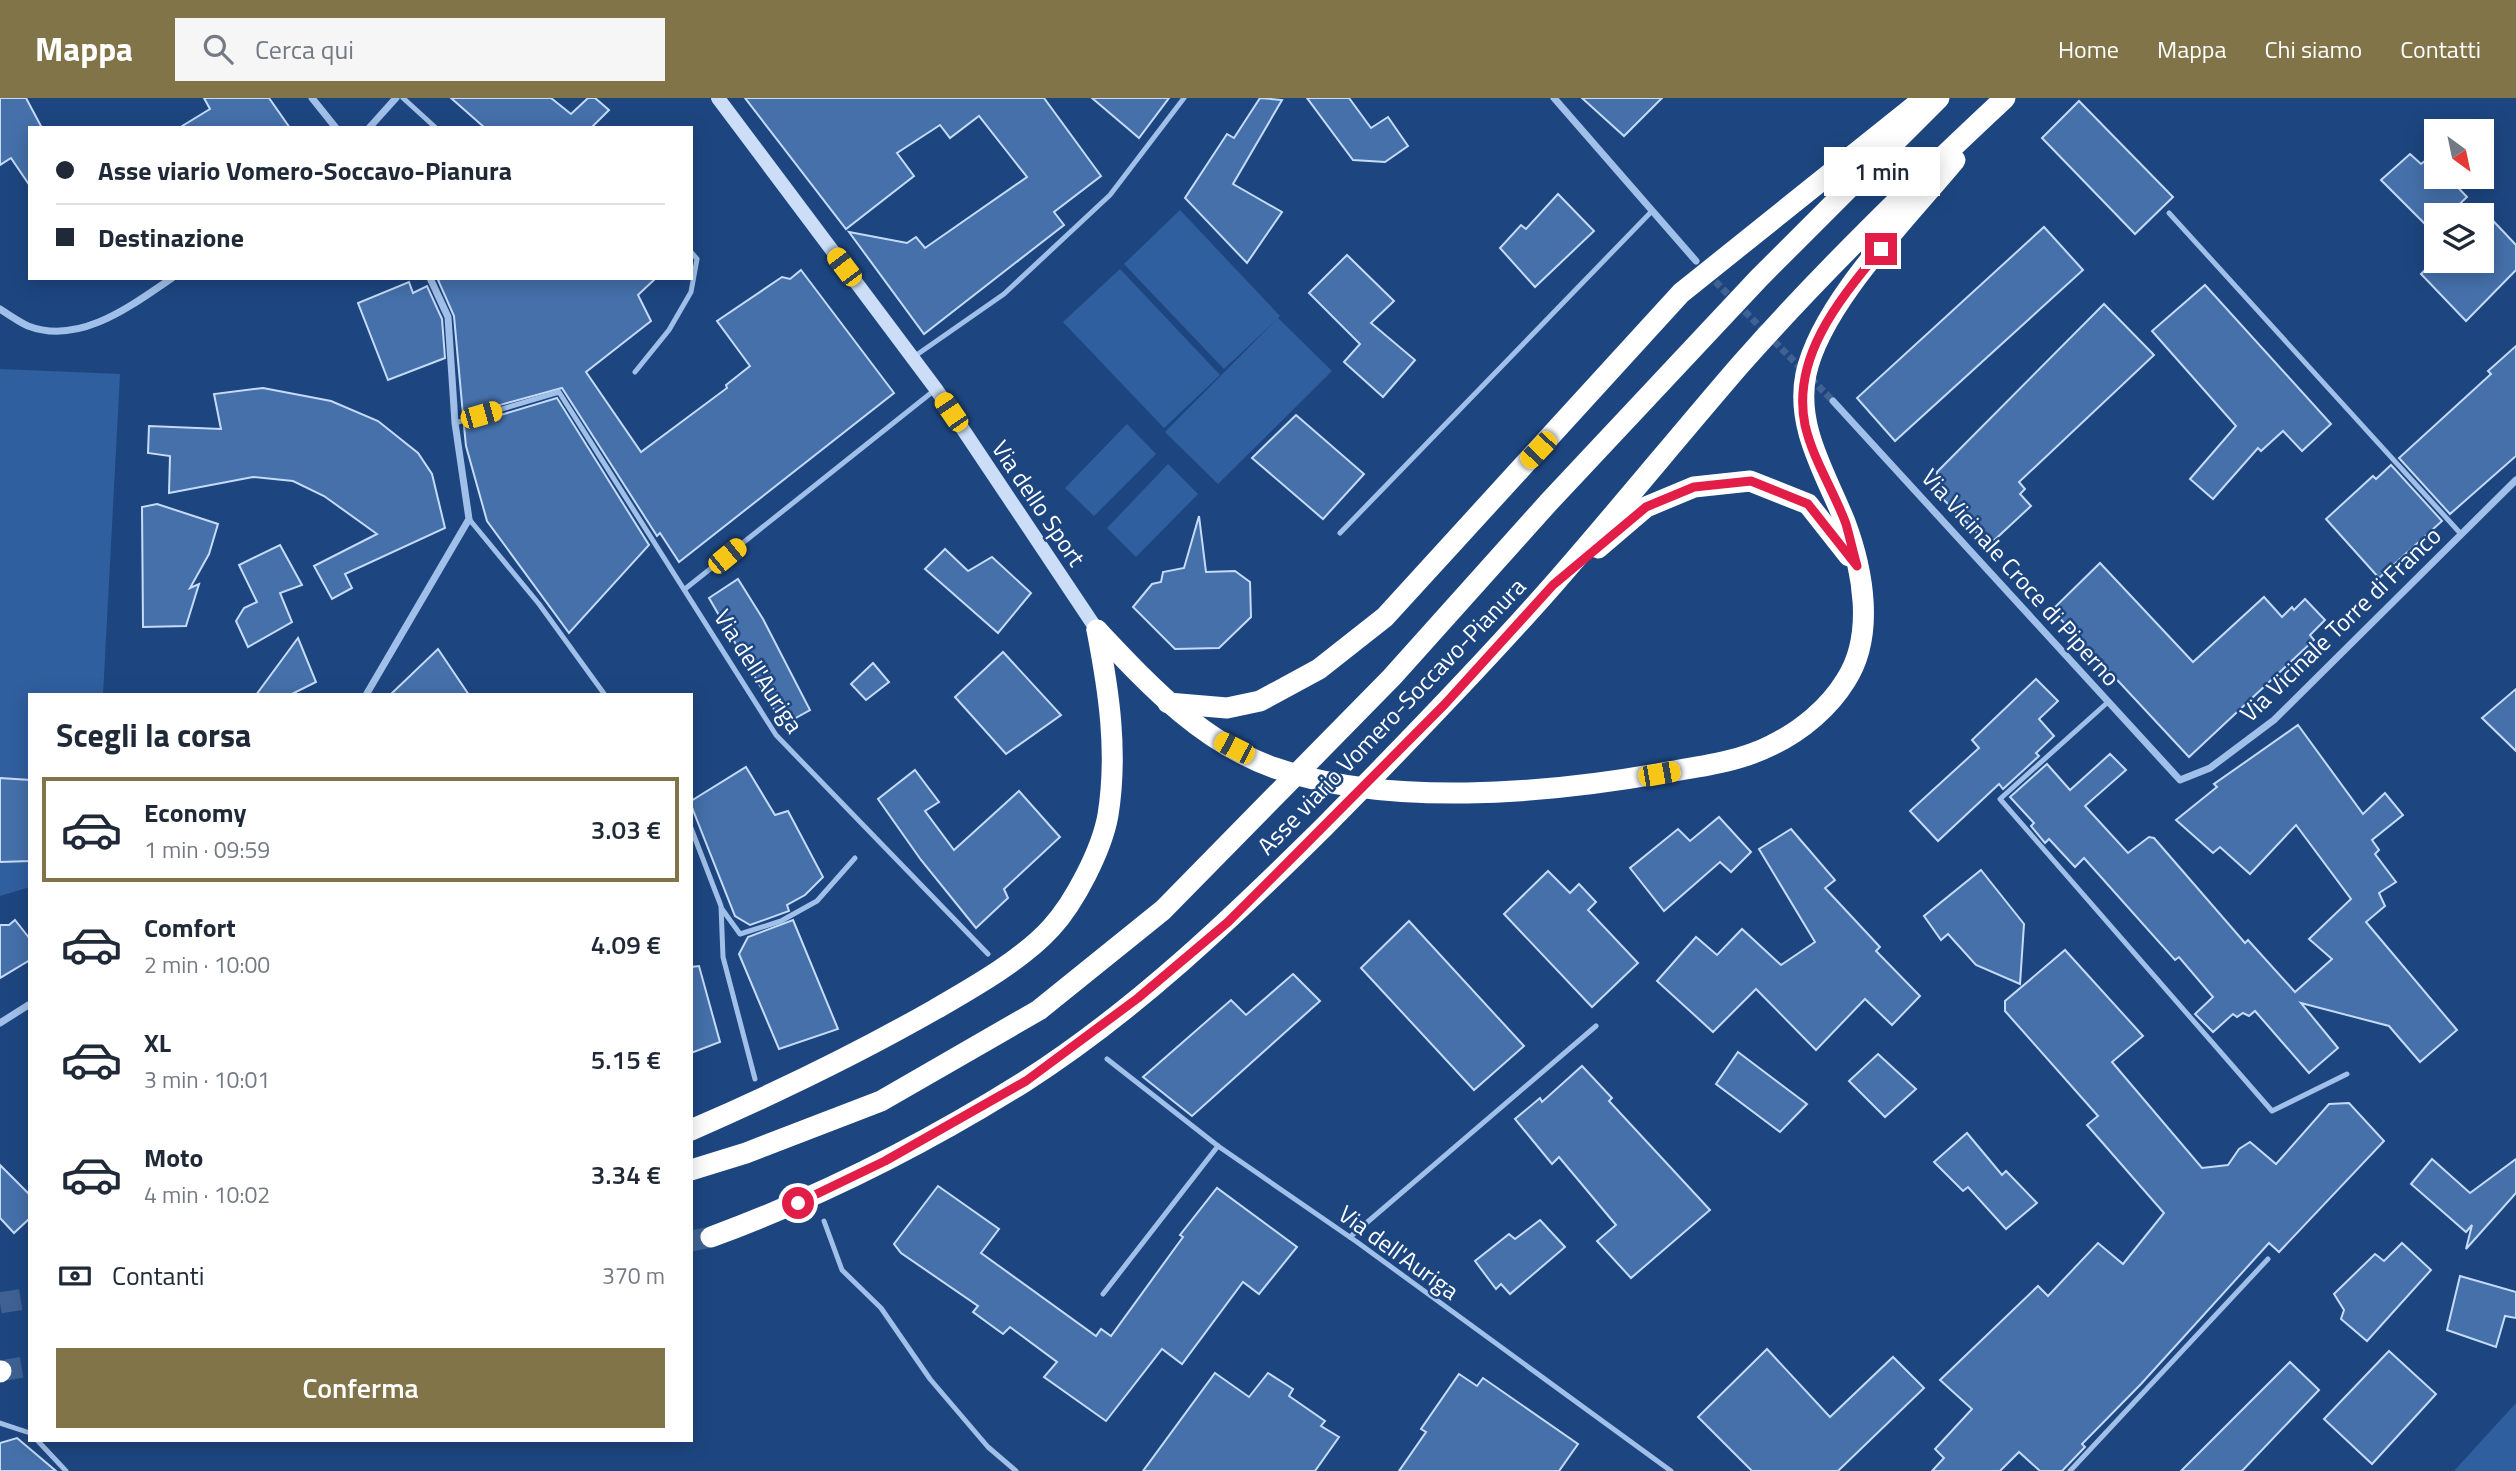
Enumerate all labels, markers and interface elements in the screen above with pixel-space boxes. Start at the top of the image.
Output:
search box [175,18,665,81]
text: Mappa [35,24,133,74]
icon: search [199,30,237,68]
text: Cerca qui [255,30,354,69]
text: Home [2058,31,2119,67]
text: Mappa [2157,31,2226,67]
text: Chi siamo [2264,31,2362,67]
text: Contatti [2400,31,2481,67]
north arrow [2424,119,2494,189]
map controls [2424,119,2494,273]
callout: 1 min [1823,148,1939,197]
text: Asse viario Vomero-Soccavo-Pianura [98,151,512,190]
text: 1 min [1854,154,1910,189]
button: layers [2424,203,2494,273]
text: Destinazione [98,218,244,257]
route end [1865,233,1897,265]
car [823,244,866,290]
car [931,389,972,435]
car [458,399,505,431]
car [1516,427,1561,473]
street label: Via dello Sport [983,433,1095,574]
street label: Via Vicinale Croce di Piperno [1913,460,2129,694]
street label: Via Vicinale Torre di Franco [2231,518,2449,730]
car [705,535,750,577]
street label: Asse viario Vomero-Soccavo-Pianura [1248,569,1534,863]
street label: Via dell'Auriga [705,602,813,740]
text: Scegli la corsa [56,711,251,759]
car [1211,729,1258,767]
car [1637,760,1682,788]
text: Economy [144,793,246,832]
icon: car [60,798,123,861]
text: 3.03 € [591,810,661,849]
text: 1 min · 09:59 [144,832,270,867]
text: Comfort [144,908,236,947]
icon: car [60,913,123,976]
text: 4.09 € [591,925,661,964]
text: 2 min · 10:00 [144,947,270,982]
text: XL [144,1023,171,1062]
icon: car [60,1028,123,1091]
text: 5.15 € [591,1040,661,1079]
text: 3 min · 10:01 [144,1062,270,1097]
text: Moto [144,1138,203,1177]
icon: car [60,1143,123,1206]
text: 3.34 € [591,1155,661,1194]
text: 4 min · 10:02 [144,1177,270,1212]
route start [782,1187,814,1219]
street label: Via dell'Auriga [1331,1196,1467,1308]
text: Contanti [112,1256,204,1295]
icon: cash [56,1257,94,1295]
text: 370 m [602,1258,665,1293]
button: Conferma [56,1348,665,1428]

